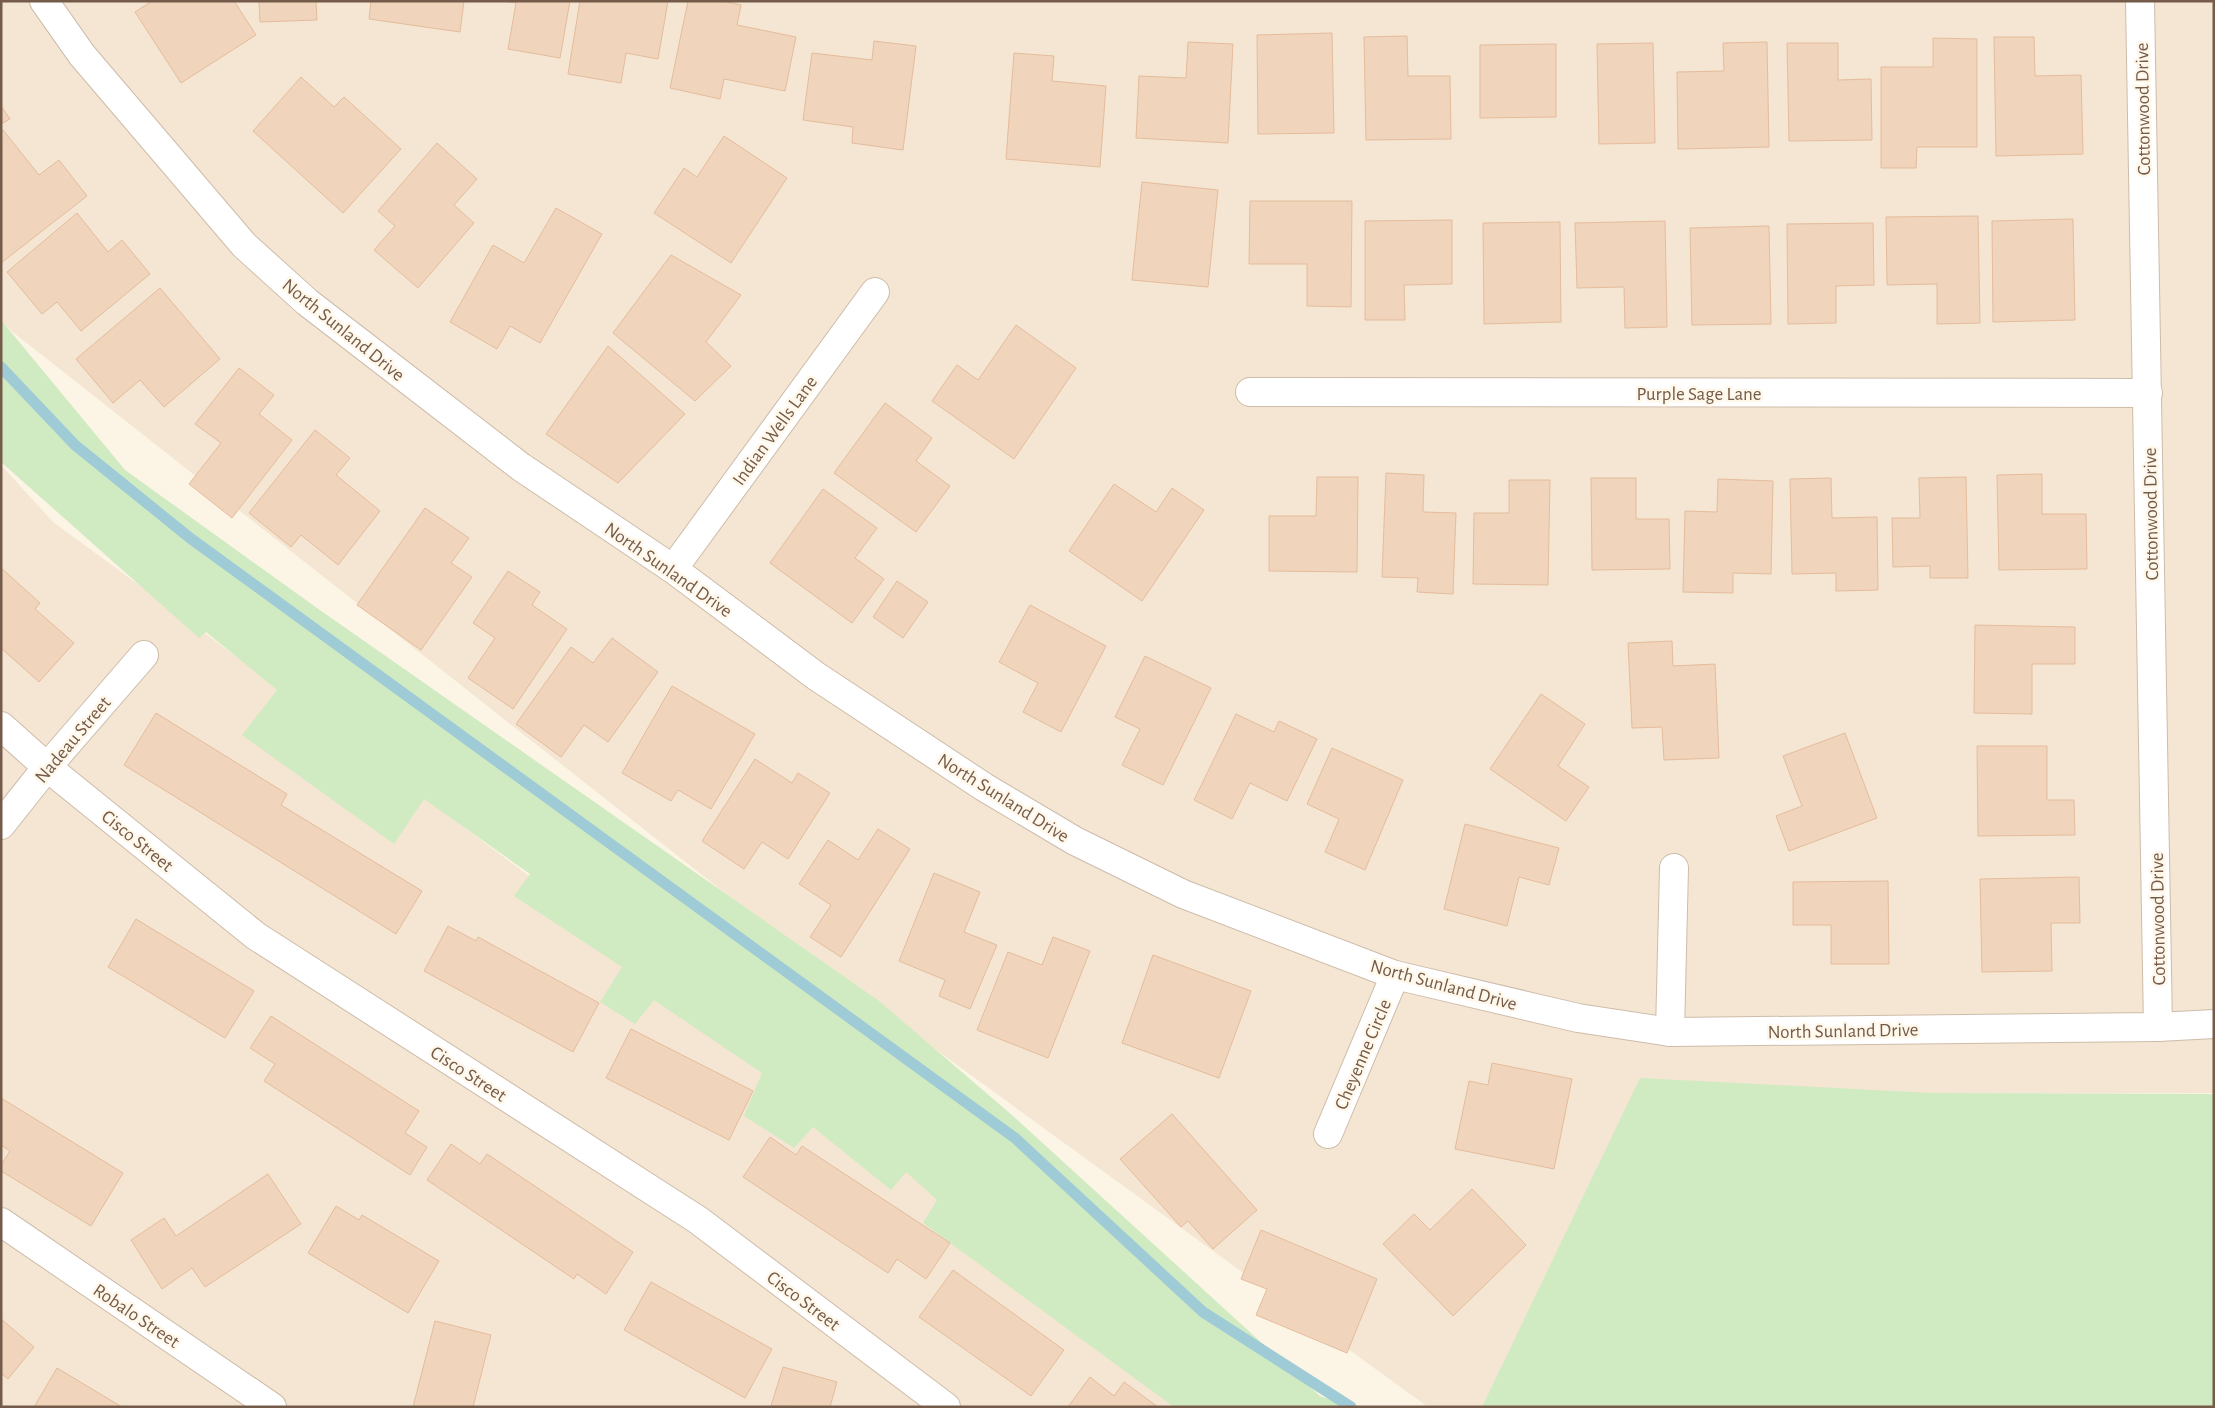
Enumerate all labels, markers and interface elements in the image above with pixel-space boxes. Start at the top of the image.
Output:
street label: Cottonwood Drive [2133,42,2154,176]
street label: North Sunland Drive [278,275,408,385]
street label: Indian Wells Lane [729,373,821,489]
street label: Purple Sage Lane [1636,385,1762,404]
street label: Cottonwood Drive [2141,447,2162,581]
street label: North Sunland Drive [601,519,735,621]
street label: Nadeau Street [32,693,115,787]
street label: North Sunland Drive [934,750,1072,846]
street label: Cisco Street [98,807,176,876]
street label: Cottonwood Drive [2148,852,2169,986]
street label: North Sunland Drive [1368,957,1519,1014]
street label: Cheyenne Circle [1332,997,1395,1113]
street label: North Sunland Drive [1767,1021,1919,1042]
street label: Cisco Street [427,1043,509,1106]
street label: Cisco Street [763,1268,843,1335]
street label: Robalo Street [90,1281,183,1352]

